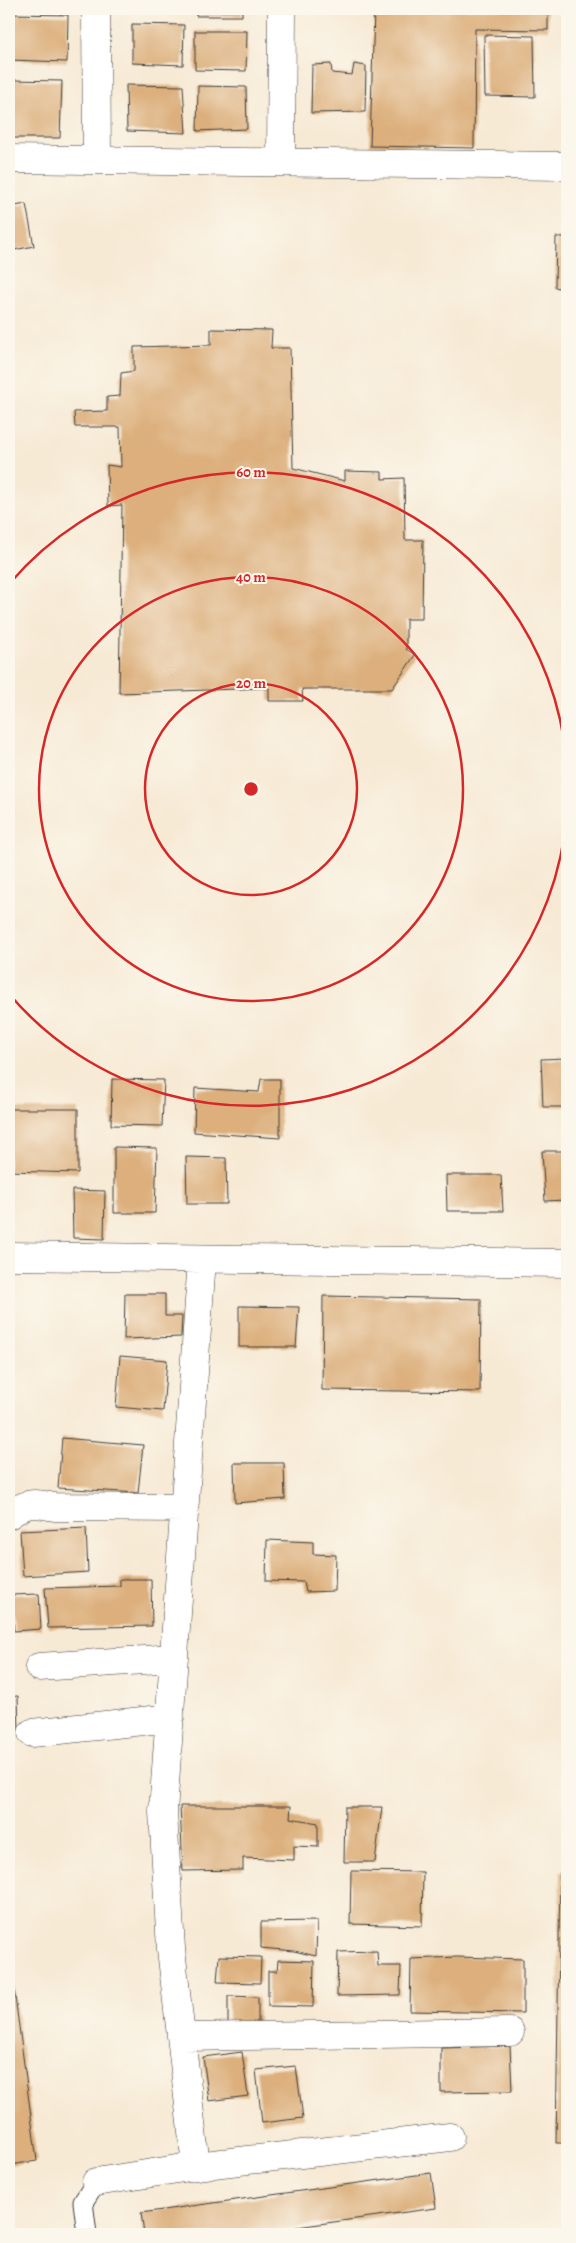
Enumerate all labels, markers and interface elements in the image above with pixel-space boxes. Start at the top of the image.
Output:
text: 60 m [236,462,266,482]
text: 40 m [236,567,266,587]
text: 20 m [236,673,266,693]
centre of rings [242,780,260,798]

